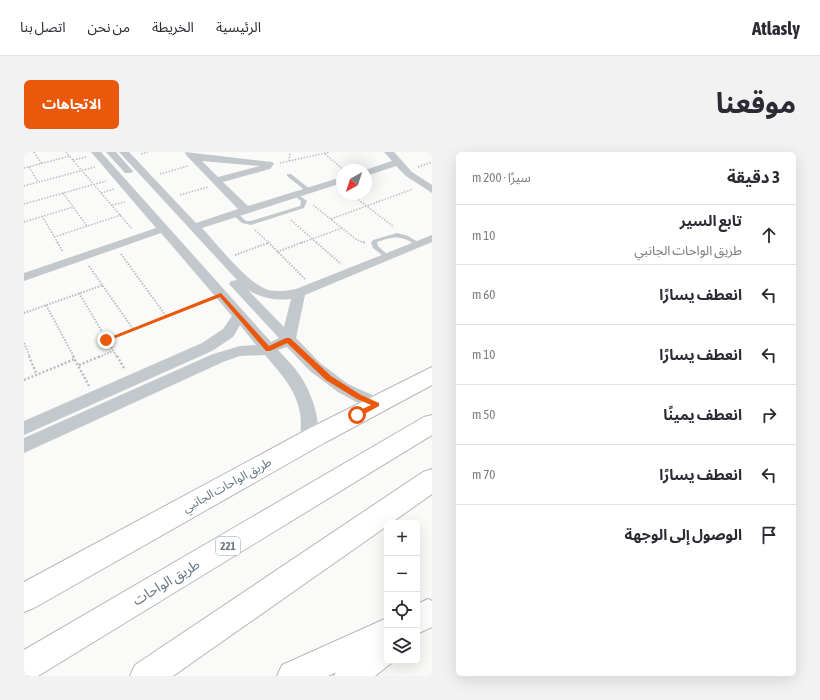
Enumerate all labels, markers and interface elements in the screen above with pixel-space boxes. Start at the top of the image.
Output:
text: Atlasly [752,17,800,39]
text: اتصل بنا [20,19,66,35]
text: من نحن [88,19,130,35]
text: الخريطة [152,19,194,35]
text: الرئيسية [216,19,261,35]
button: الاتجاهات [24,80,119,129]
text: موقعنا [716,87,796,119]
north arrow [336,164,372,200]
text: 3 دقيقة [727,167,780,187]
text: سيرًا · 200 m [472,170,531,185]
text: تابع السير [680,212,742,229]
icon: ahead [758,224,780,246]
text: 10 m [472,228,495,243]
text: طريق الواحات الجانبي [634,243,742,258]
icon: left [758,284,780,306]
text: انعطف يسارًا [659,286,742,303]
text: 60 m [472,287,495,302]
route end [97,331,115,349]
icon: left [758,344,780,366]
text: انعطف يسارًا [659,346,742,363]
text: 10 m [472,347,495,362]
icon: right [758,404,780,426]
route start [348,406,366,424]
text: انعطف يمينًا [663,406,742,423]
text: 50 m [472,407,495,422]
street label: طريق الواحات الجانبي [180,455,275,518]
icon: left [758,464,780,486]
text: انعطف يسارًا [659,466,742,483]
text: 70 m [472,467,495,482]
map controls [384,520,420,664]
button: + [384,520,420,556]
icon: arrive [758,524,780,546]
text: الوصول إلى الوجهة [625,526,742,543]
road number: 221 [216,537,240,555]
street label: طريق الواحات [130,556,203,610]
button: − [384,556,420,592]
button: locate [384,592,420,628]
button: layers [384,628,420,664]

